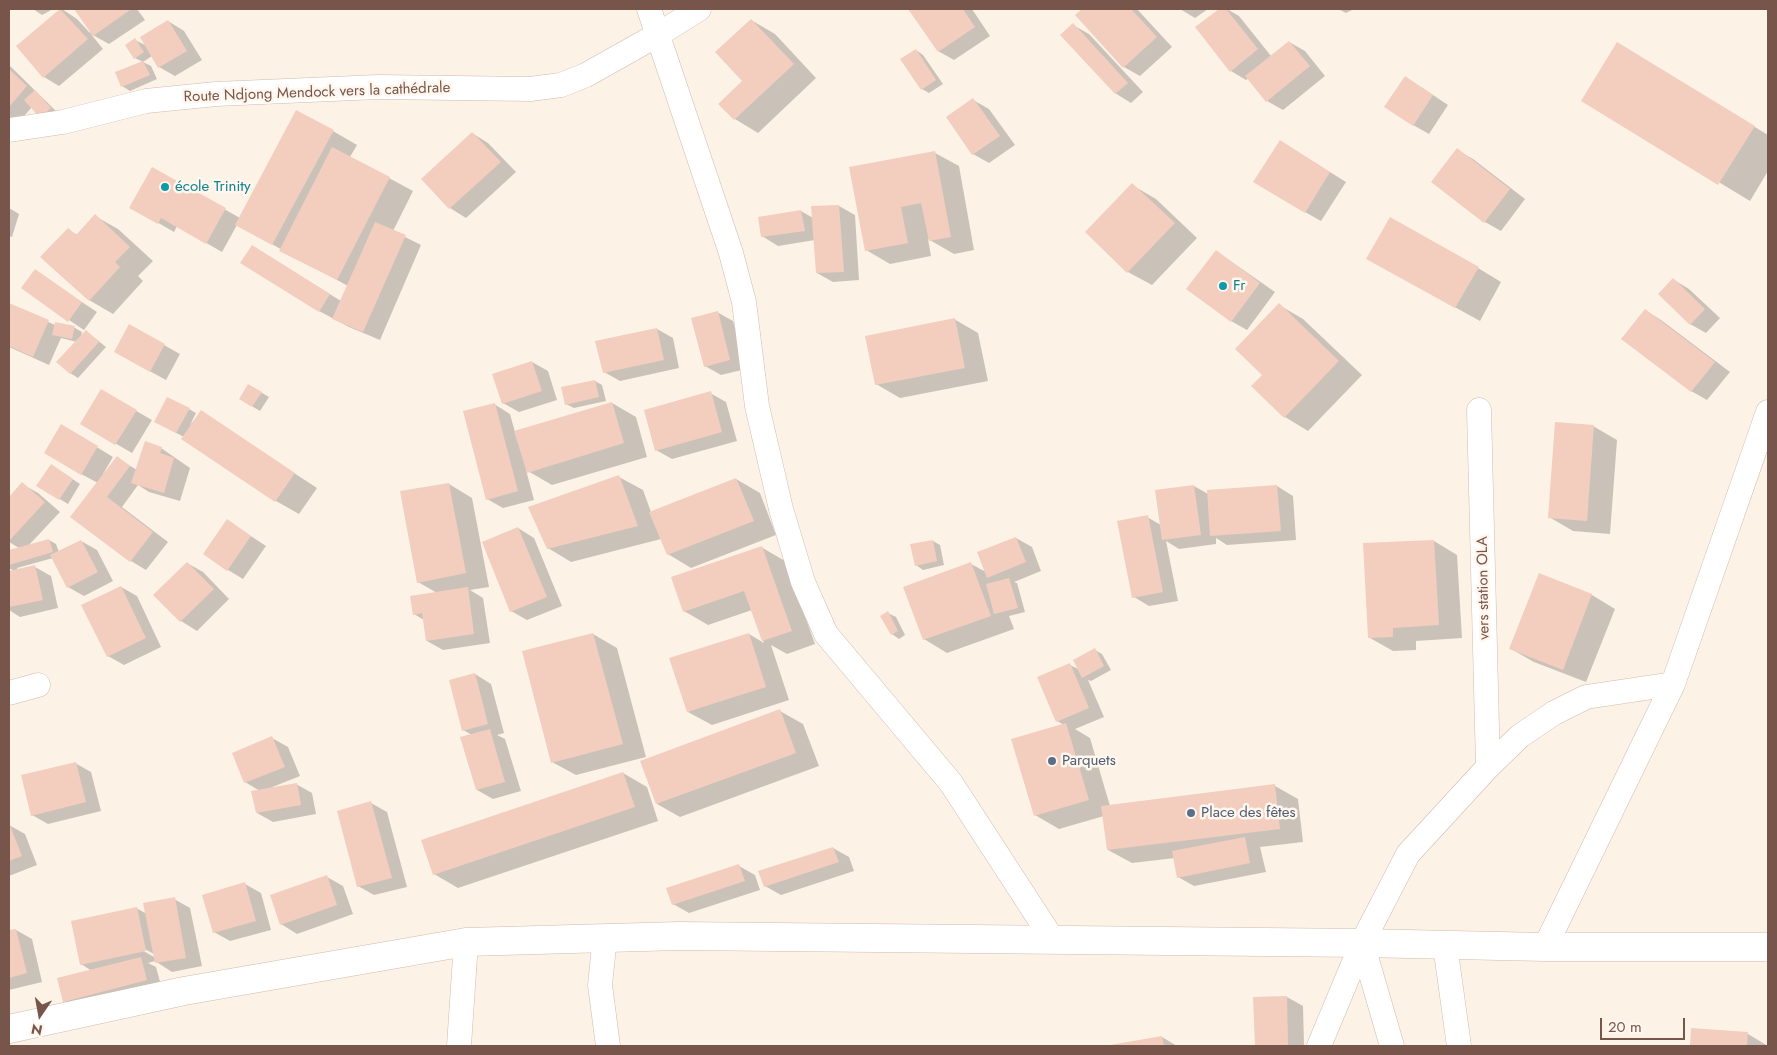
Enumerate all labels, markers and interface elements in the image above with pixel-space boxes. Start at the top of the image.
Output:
street label: Route Ndjong Mendock vers la cathédrale [183,79,451,107]
place label: école Trinity [175,178,251,196]
marker: école Trinity [159,181,171,193]
place label: Fr [1233,277,1245,295]
marker: Fr [1217,280,1229,292]
street label: vers station OLA [1474,536,1494,640]
place label: Parquets [1062,752,1116,770]
marker: Parquets [1046,755,1058,767]
place label: Place des fêtes [1201,804,1295,822]
marker: Place des fêtes [1185,807,1197,819]
north arrow [15,990,65,1040]
scale bar [1602,1008,1687,1040]
text: 20 m [1608,1016,1642,1038]
text: N [29,1019,44,1041]

